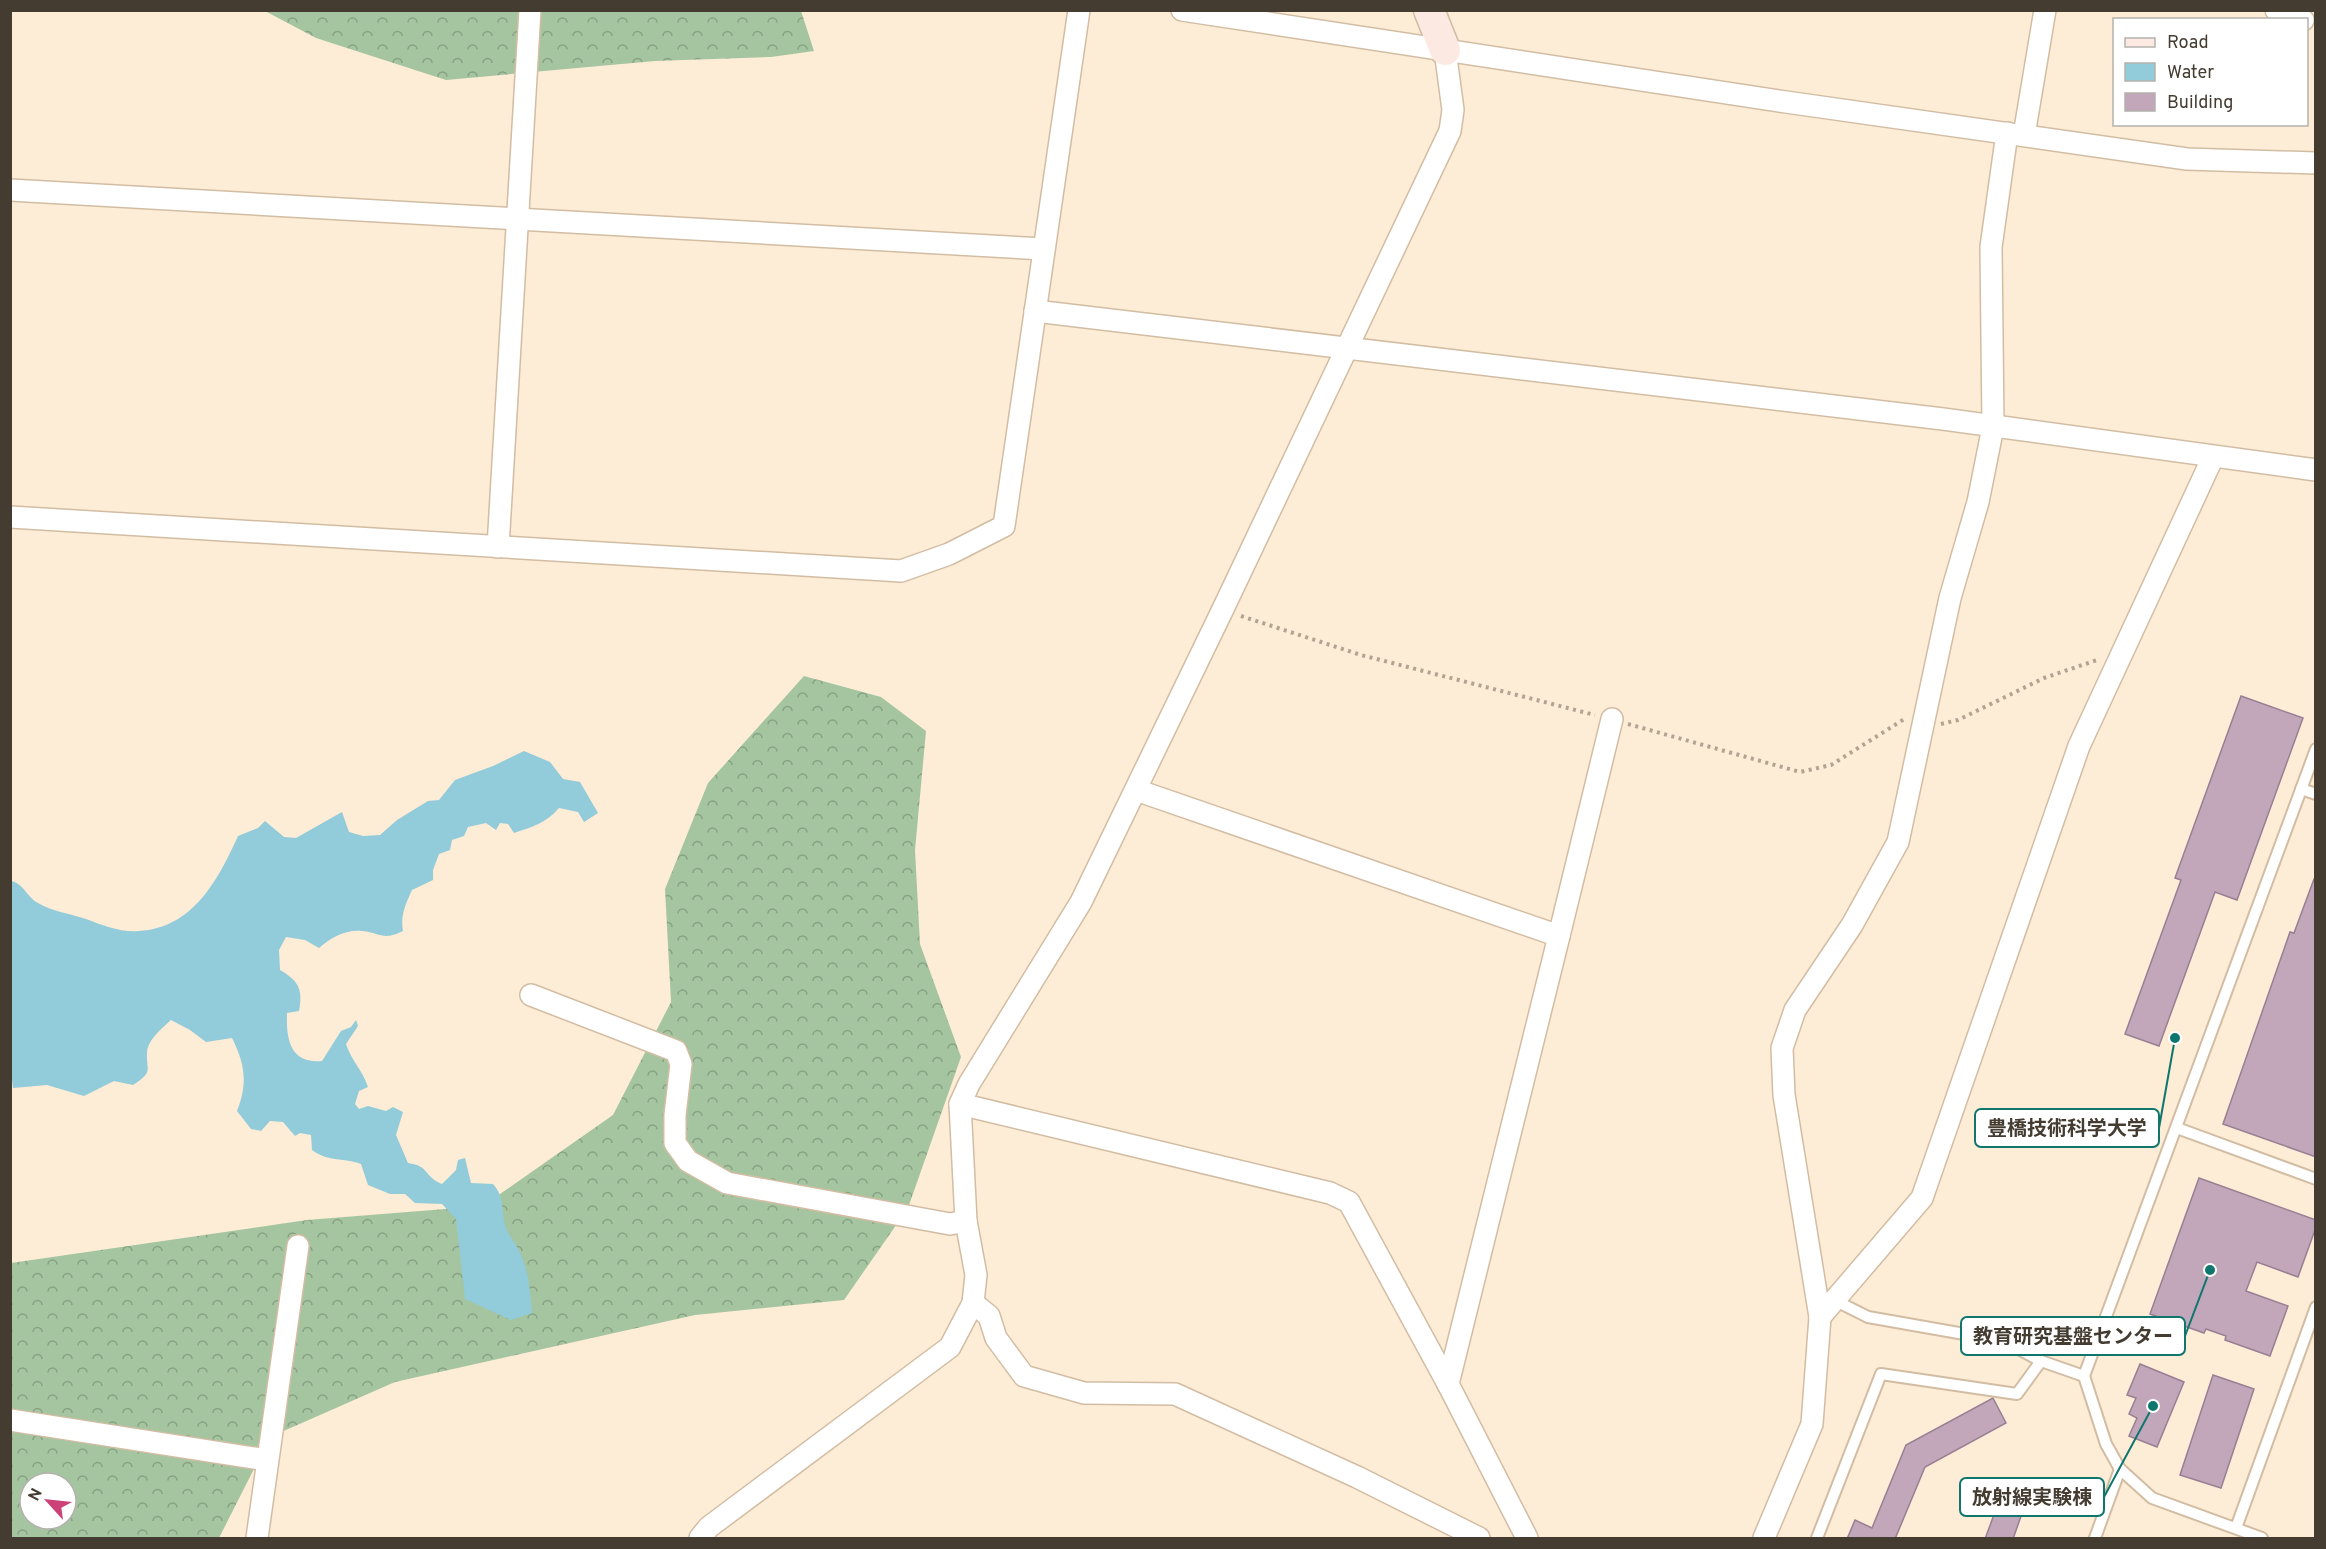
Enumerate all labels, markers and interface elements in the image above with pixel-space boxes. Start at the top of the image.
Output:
legend [2113,18,2308,126]
text: Road [2167,32,2209,55]
text: Water [2167,62,2214,85]
text: Building [2167,92,2233,115]
callout: 豊橋技術科学大学 [1975,1109,2159,1147]
text: 豊橋技術科学大学 [1987,1117,2147,1143]
callout: 教育研究基盤センター [1961,1317,2185,1355]
text: 教育研究基盤センター [1973,1325,2173,1351]
north arrow [18,1471,78,1531]
callout: 放射線実験棟 [1960,1478,2104,1516]
text: N [25,1485,48,1505]
text: 放射線実験棟 [1972,1486,2092,1512]

